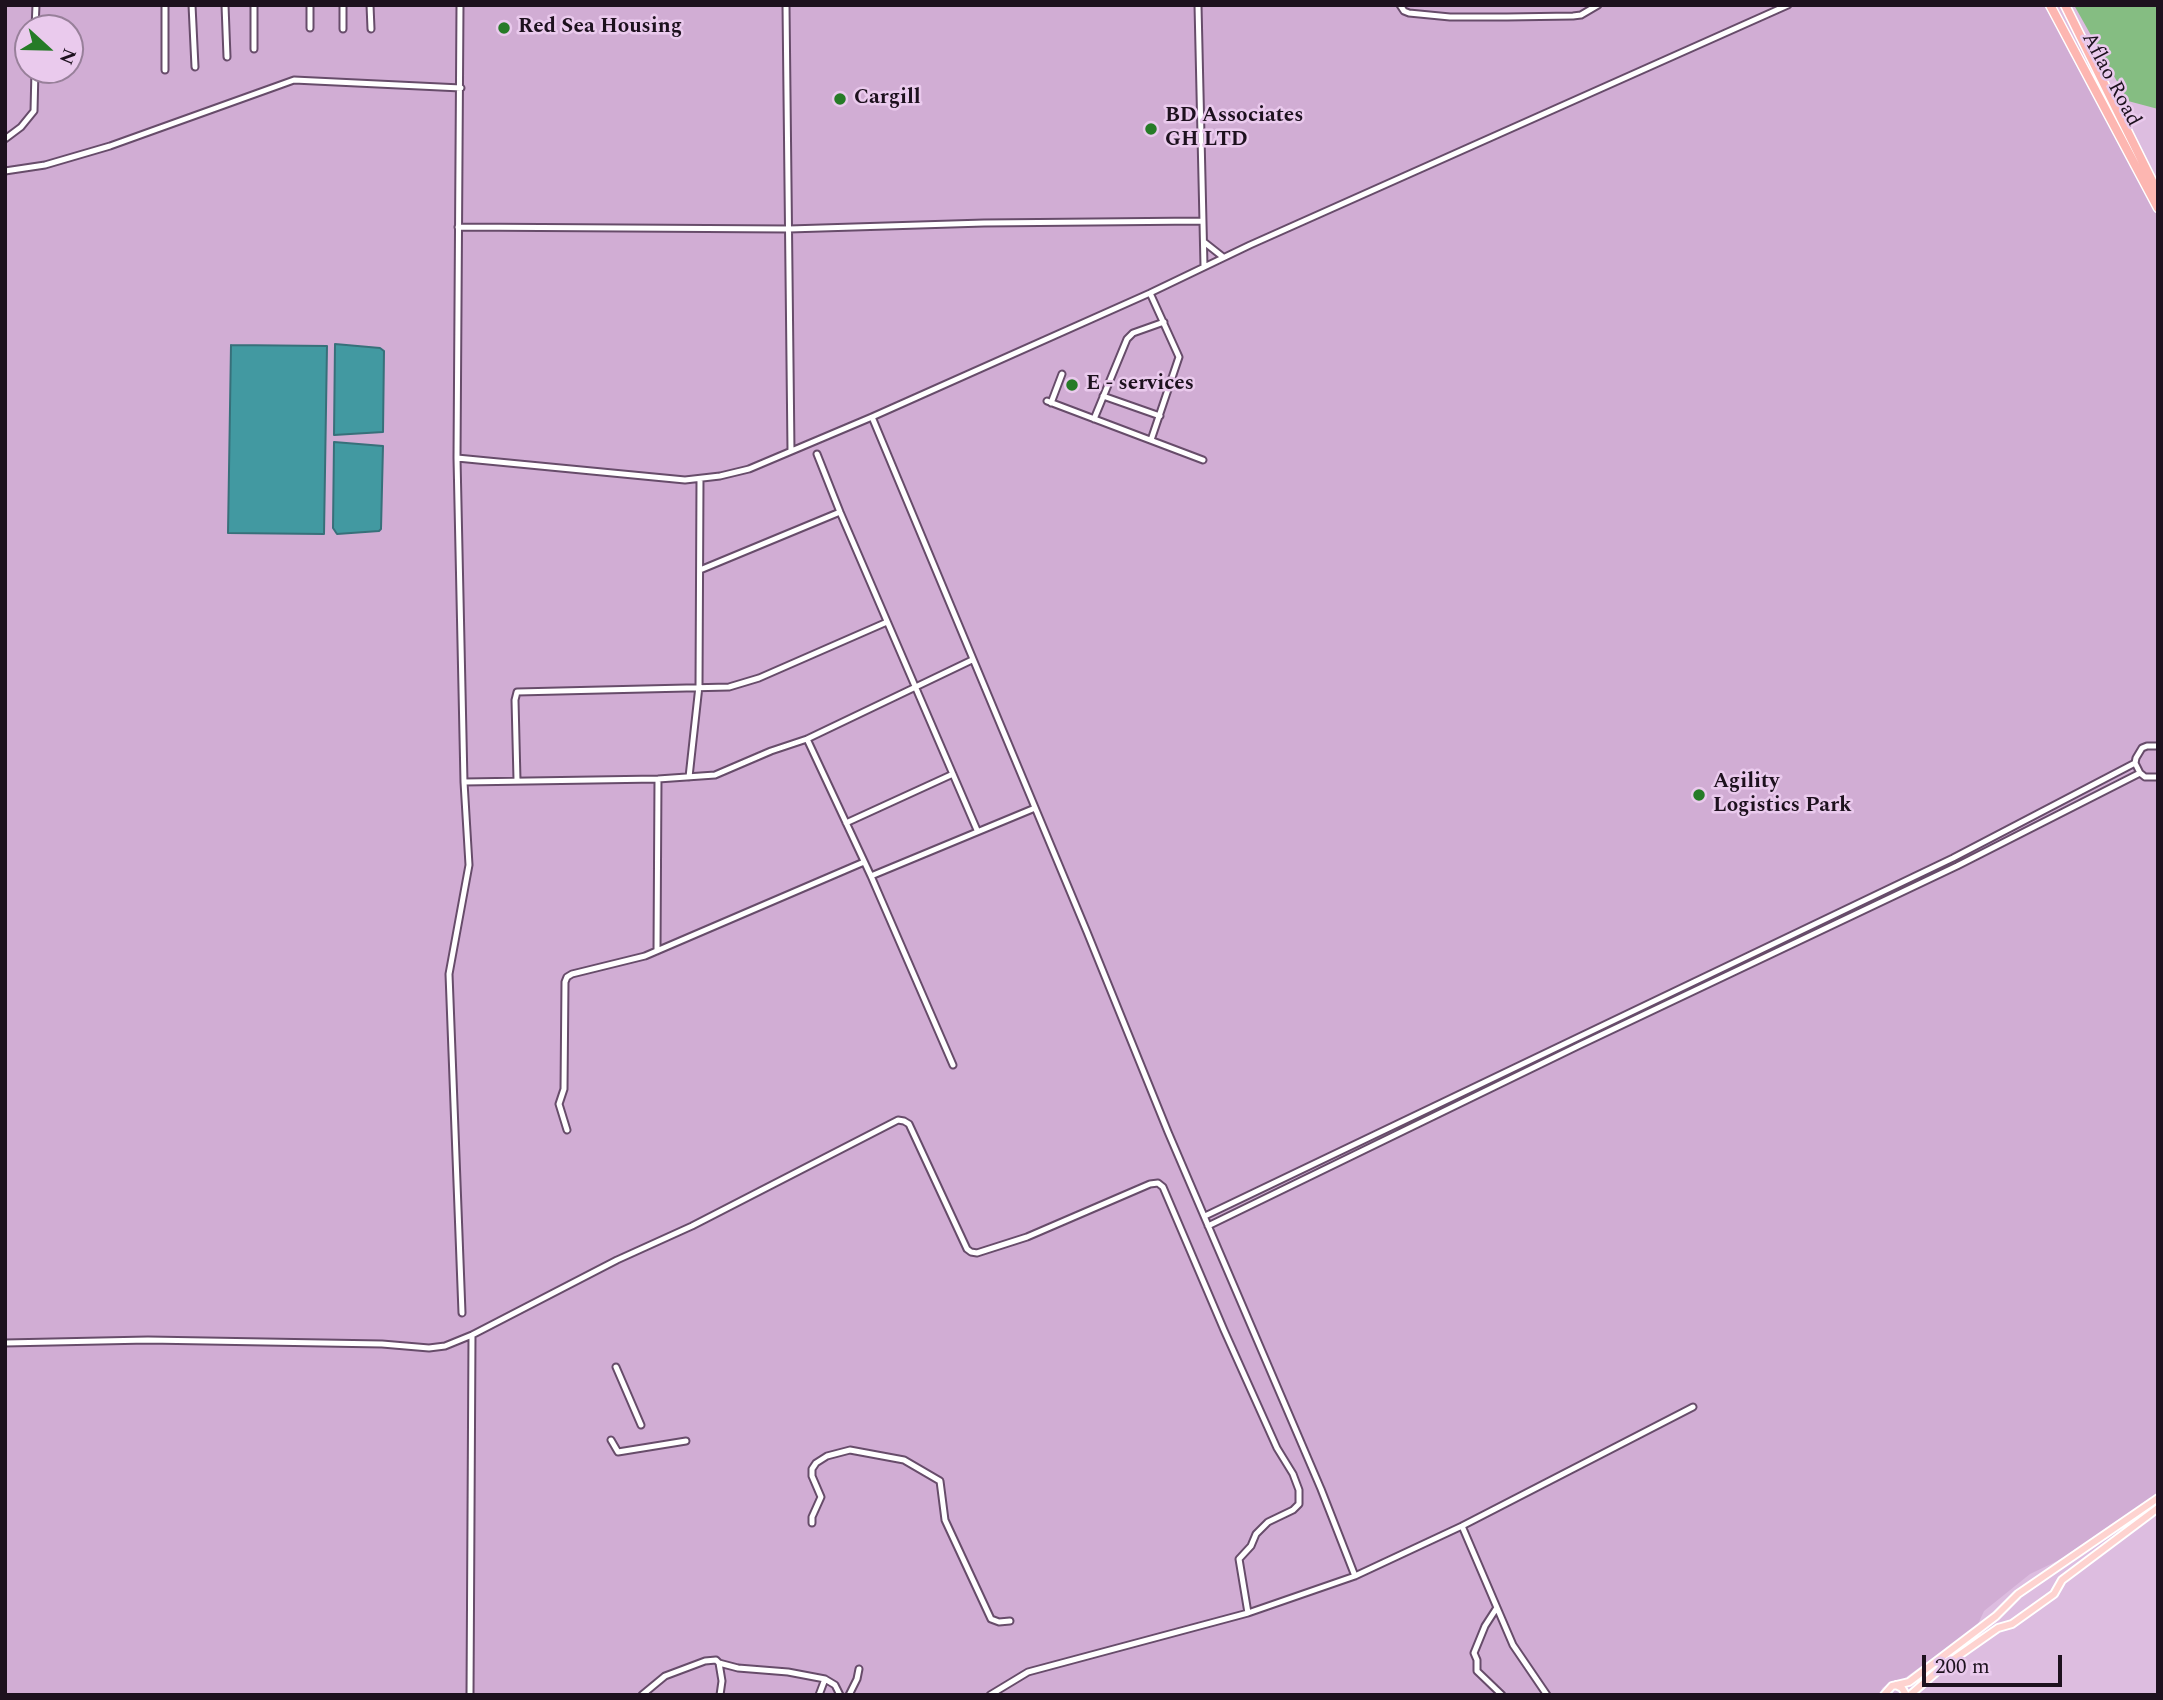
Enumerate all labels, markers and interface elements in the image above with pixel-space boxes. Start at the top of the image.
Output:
north arrow [14,14,84,84]
place label: Red Sea Housing [518,15,682,41]
marker: Red Sea Housing [496,20,512,36]
street label: Aflao Road [2075,29,2145,131]
text: N [51,44,83,69]
place label: Cargill [854,86,921,112]
marker: Cargill [832,91,848,107]
place label: BD Associates GH LTD [1165,104,1303,154]
marker: BD Associates GH LTD [1143,121,1159,137]
place label: E - services [1086,372,1194,398]
marker: E - services [1064,377,1080,393]
place label: Agility Logistics Park [1713,770,1852,820]
marker: Agility Logistics Park [1691,787,1707,803]
scale bar [1925,1640,2065,1684]
text: 200 m [1935,1651,1990,1683]

